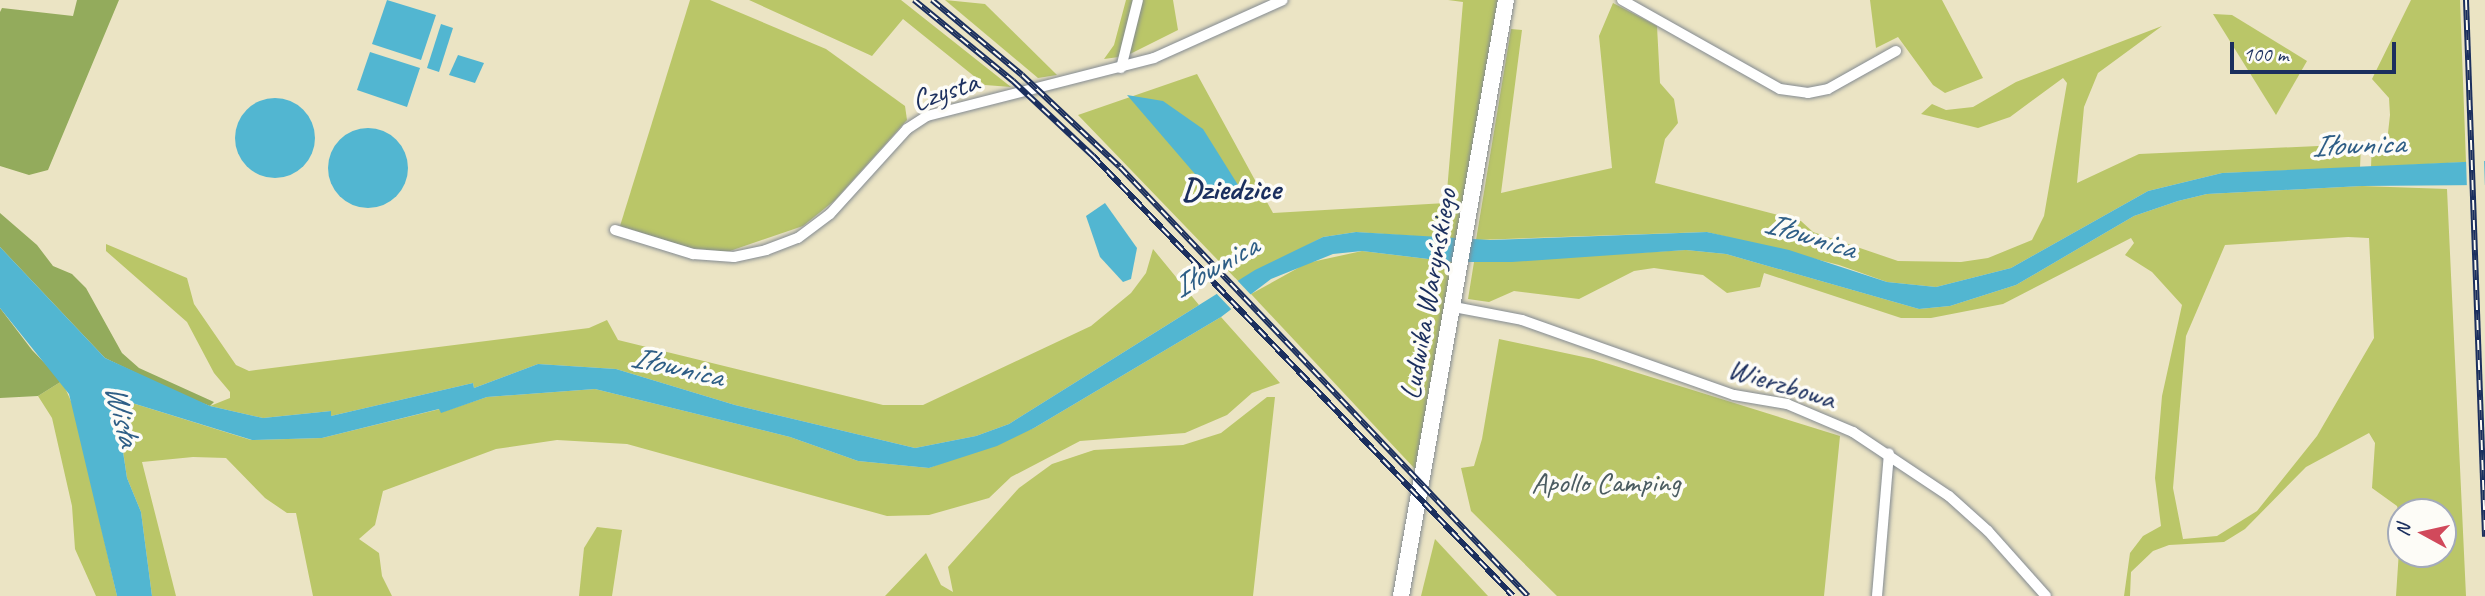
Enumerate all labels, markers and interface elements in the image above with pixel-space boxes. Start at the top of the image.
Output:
scale bar [2233,28,2399,72]
text: 100 m [2243,41,2288,67]
street label: Czysta [907,63,983,119]
water label: Iłownica [2311,124,2405,166]
district label: Dziedzice [1182,170,1280,208]
street label: Ludwika Waryńskiego [1392,186,1464,402]
water label: Iłownica [1760,204,1860,268]
water label: Iłownica [1165,227,1265,307]
water label: Iłownica [627,338,727,396]
street label: Wierzbowa [1724,350,1840,416]
water label: Wisła [96,380,148,450]
park label: Apollo Camping [1531,464,1681,500]
north arrow [2387,498,2457,568]
text: N [2390,523,2416,538]

